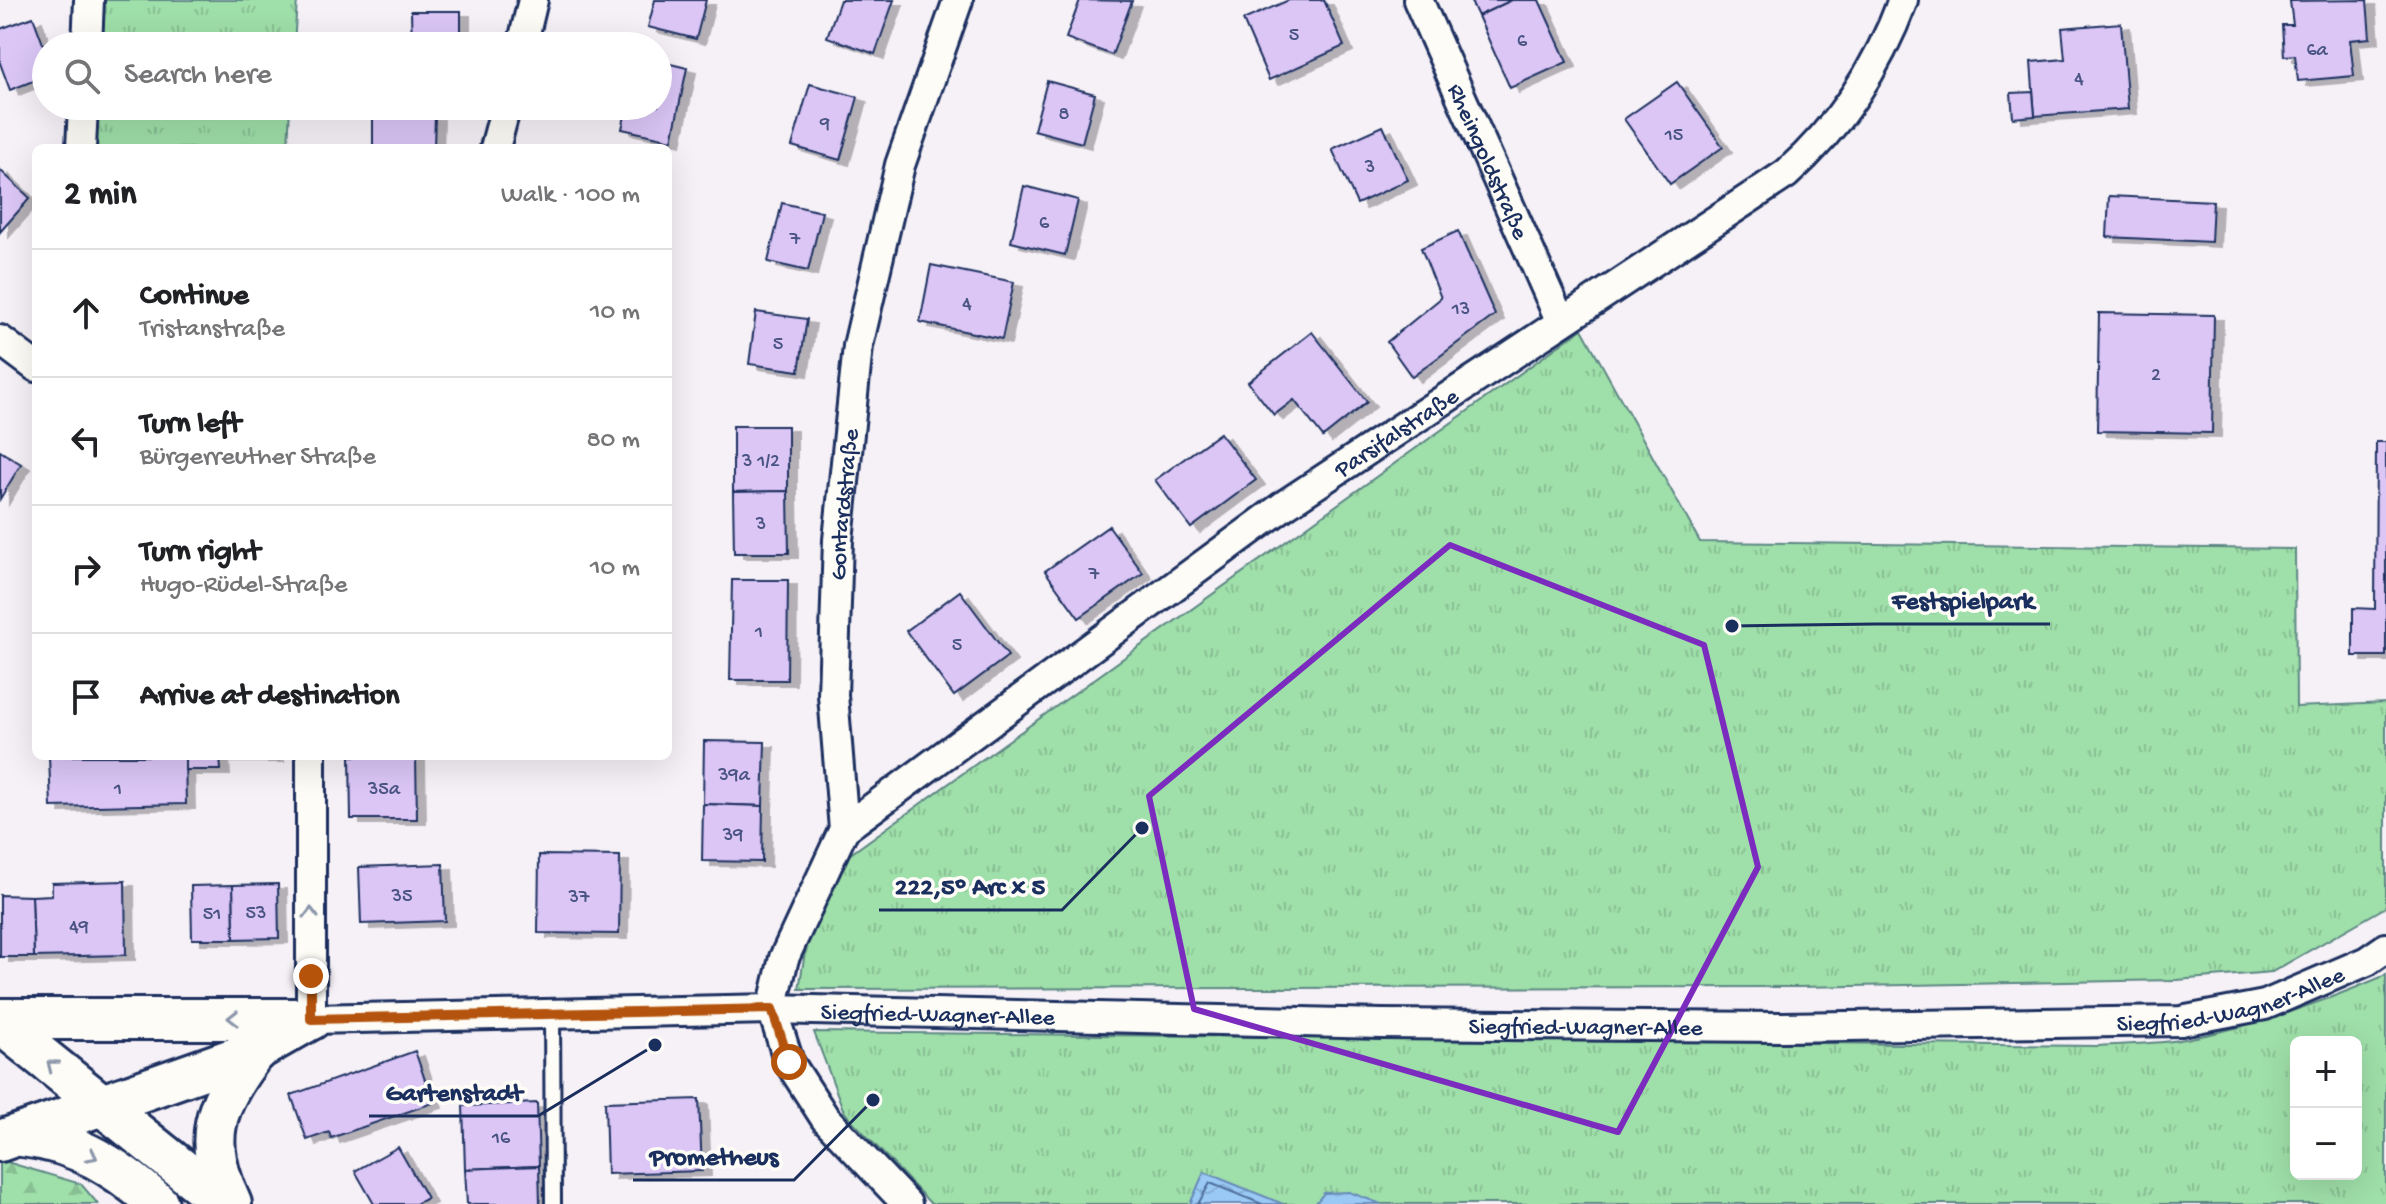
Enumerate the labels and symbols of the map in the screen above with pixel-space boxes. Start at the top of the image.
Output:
house number: 5 [1289,25,1299,48]
house number: 6 [1517,31,1528,54]
house number: 6a [2306,40,2329,63]
house number: 4 [2074,69,2084,92]
street label: Rheingoldstraße [1439,80,1534,245]
house number: 8 [1059,104,1070,127]
house number: 9 [819,114,830,137]
house number: 15 [1664,125,1683,148]
house number: 3 [1364,157,1375,180]
house number: 6 [1039,213,1050,236]
house number: 7 [789,229,801,252]
house number: 4 [962,294,972,317]
house number: 13 [1451,299,1470,322]
house number: 5 [773,334,783,357]
house number: 2 [2151,365,2161,388]
street label: Parsifalstraße [1329,383,1466,486]
street label: Gontardstraße [826,427,867,581]
house number: 3 1/2 [741,451,780,474]
house number: 3 [755,514,766,537]
house number: 7 [1088,564,1100,587]
callout: Festspielpark [1876,574,2050,624]
text: Festspielpark [1891,588,2037,619]
house number: 1 [754,622,763,645]
house number: 5 [952,635,962,658]
house number: 39a [717,765,751,788]
house number: 1 [113,779,122,802]
house number: 35a [367,779,401,802]
house number: 39 [722,825,743,848]
callout: 222,5º Arc x 5 [879,860,1062,910]
text: 222,5º Arc x 5 [895,874,1046,905]
house number: 35 [391,886,412,909]
house number: 37 [568,887,590,910]
house number: 53 [246,903,266,926]
house number: 51 [203,904,221,927]
one-way arrow [302,906,320,919]
house number: 49 [69,917,89,940]
route end [293,958,329,994]
street label: Siegfried-Wagner-Allee [2116,961,2350,1040]
street label: Siegfried-Wagner-Allee [820,999,1056,1034]
one-way arrow [226,1009,239,1027]
street label: Siegfried-Wagner-Allee [1468,1014,1703,1044]
route start [771,1044,807,1080]
one-way arrow [47,1060,61,1075]
callout: Gartenstadt [369,1066,538,1116]
text: Gartenstadt [386,1080,525,1111]
house number: 16 [491,1128,511,1151]
callout: Prometheus [633,1130,794,1180]
text: Prometheus [648,1144,780,1175]
one-way arrow [84,1146,99,1161]

